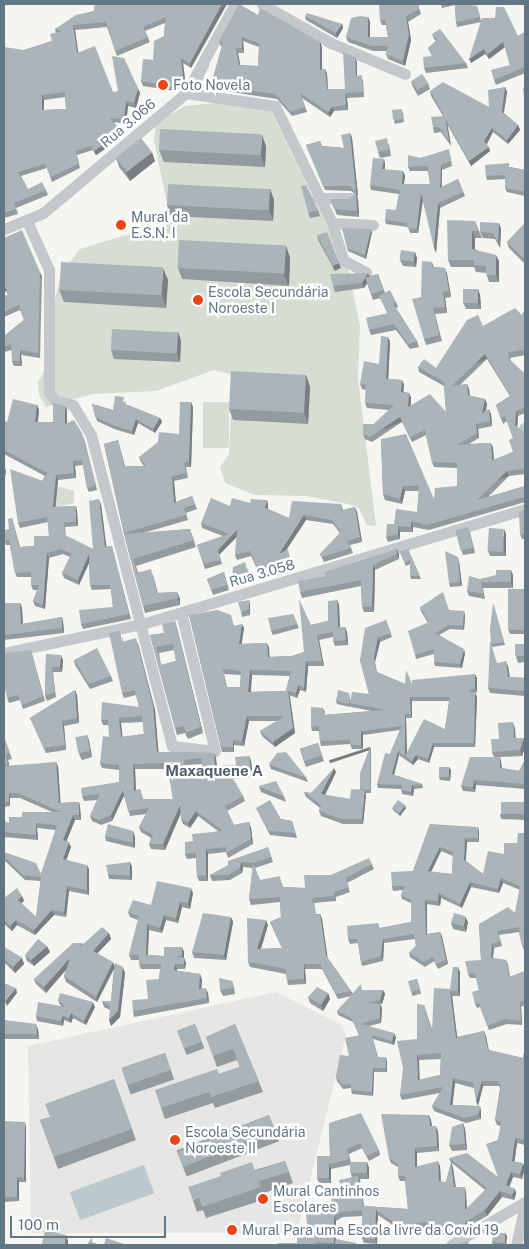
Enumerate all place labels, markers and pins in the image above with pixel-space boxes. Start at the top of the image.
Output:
place label: Foto Novela [173,77,250,93]
marker: Foto Novela [157,79,169,91]
place label: Mural da E.S.N. I [131,209,188,242]
marker: Mural da E.S.N. I [115,219,127,231]
place label: Escola Secundária Noroeste I [208,284,328,316]
marker: Escola Secundária Noroeste I [192,294,204,306]
place label: Escola Secundária Noroeste II [185,1124,305,1156]
marker: Escola Secundária Noroeste II [169,1134,181,1146]
place label: Mural Cantinhos Escolares [273,1183,379,1216]
marker: Mural Cantinhos Escolares [257,1193,269,1205]
place label: Mural Para uma Escola livre da Covid 19 [242,1222,499,1238]
marker: Mural Para uma Escola livre da Covid 19 [226,1224,238,1236]

